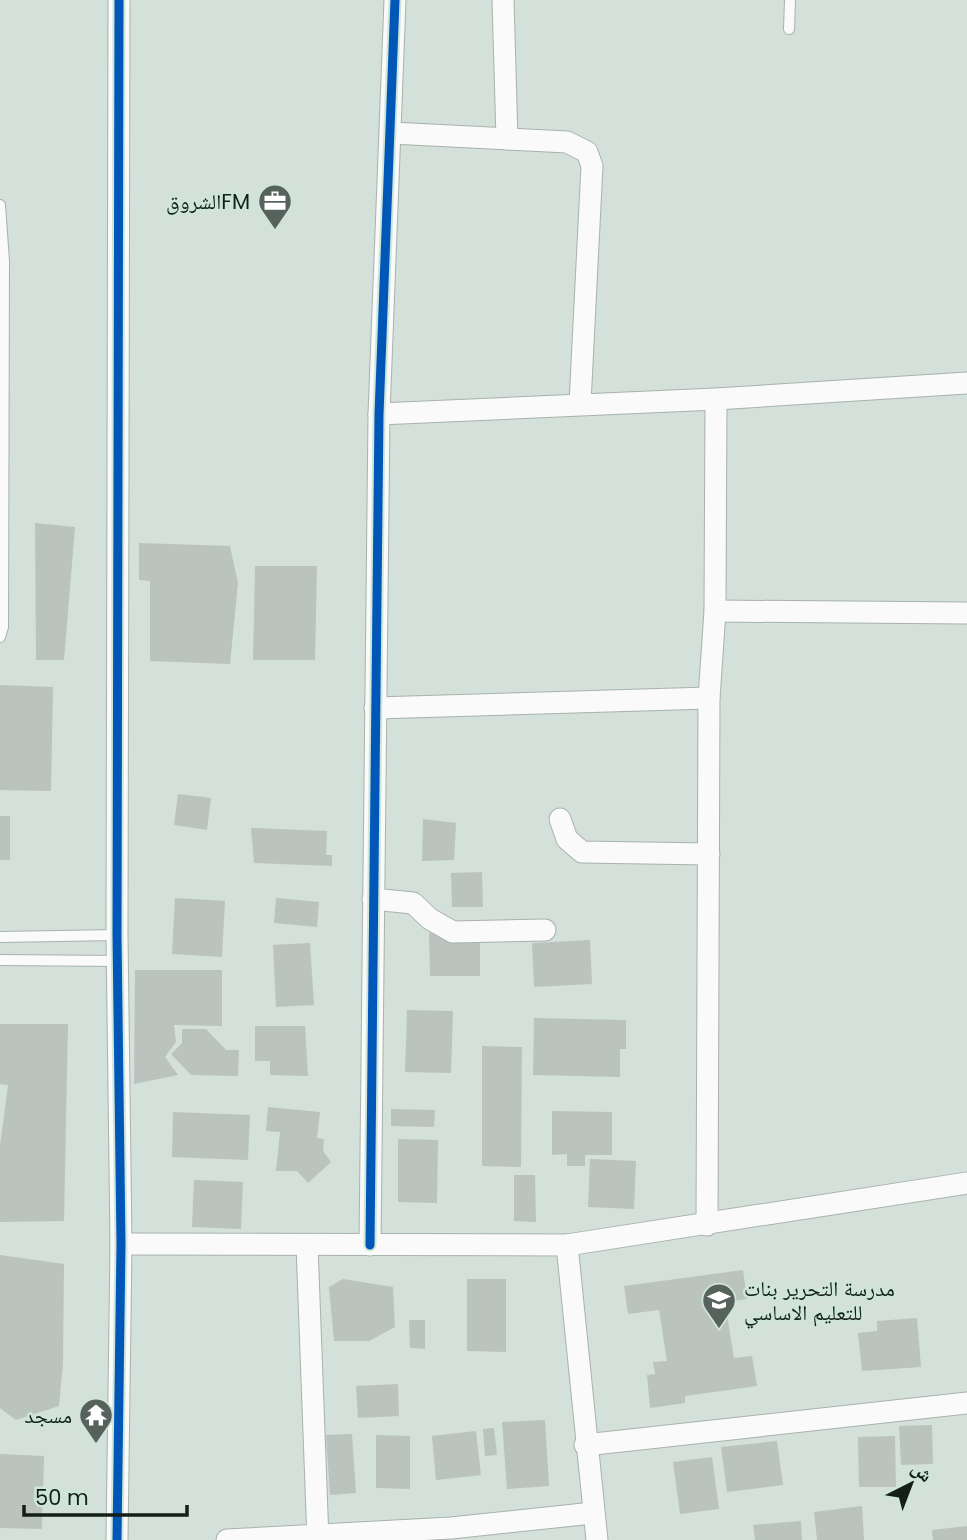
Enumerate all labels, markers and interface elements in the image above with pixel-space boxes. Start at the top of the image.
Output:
office icon: الشروقFM [256,182,294,231]
place label: الشروقFM [166,187,250,216]
place label: مدرسة التحرير بنات للتعليم الاساسي [744,1274,895,1329]
school or university icon: مدرسة التحرير بنات للتعليم الاساسي [700,1281,738,1330]
temple icon: مسجد [77,1396,115,1445]
place label: مسجد [25,1401,72,1430]
north arrow [876,1449,946,1519]
text: ش [906,1455,939,1489]
scale bar [24,1474,187,1518]
text: 50 m [35,1483,89,1512]

